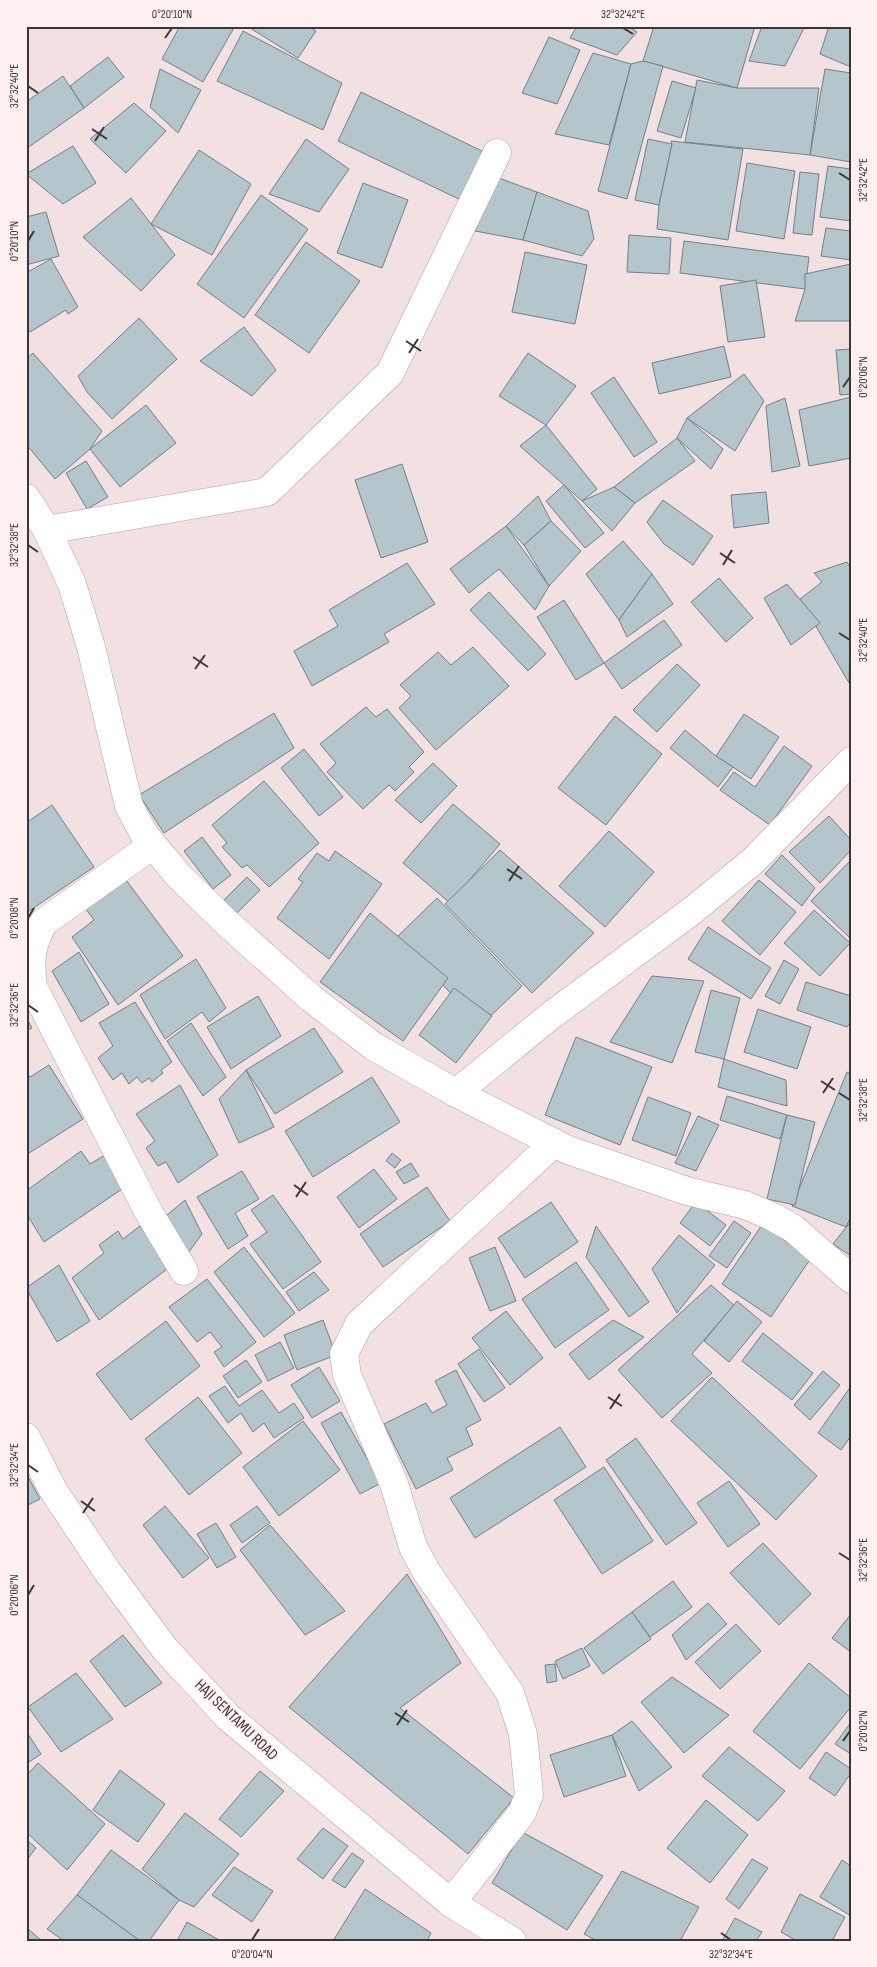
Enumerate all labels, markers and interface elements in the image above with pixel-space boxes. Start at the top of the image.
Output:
text: 0°20'10"N [152,7,192,22]
text: 32°32'42"E [601,7,645,22]
text: 32°32'40"E [7,64,22,108]
text: 32°32'42"E [856,158,871,202]
text: 0°20'10"N [7,221,22,261]
text: 0°20'06"N [856,356,871,398]
text: 32°32'38"E [7,523,22,567]
text: 32°32'40"E [856,618,871,662]
text: 0°20'08"N [7,897,22,939]
text: 32°32'36"E [7,983,22,1027]
text: 32°32'38"E [856,1078,871,1122]
text: 32°32'34"E [7,1443,22,1487]
text: 32°32'36"E [856,1538,871,1582]
text: 0°20'06"N [7,1574,22,1616]
street label: HAJI SENTAMU ROAD [190,1676,282,1765]
text: 0°20'02"N [856,1710,871,1752]
text: 0°20'04"N [231,1947,273,1962]
text: 32°32'34"E [709,1947,753,1962]

